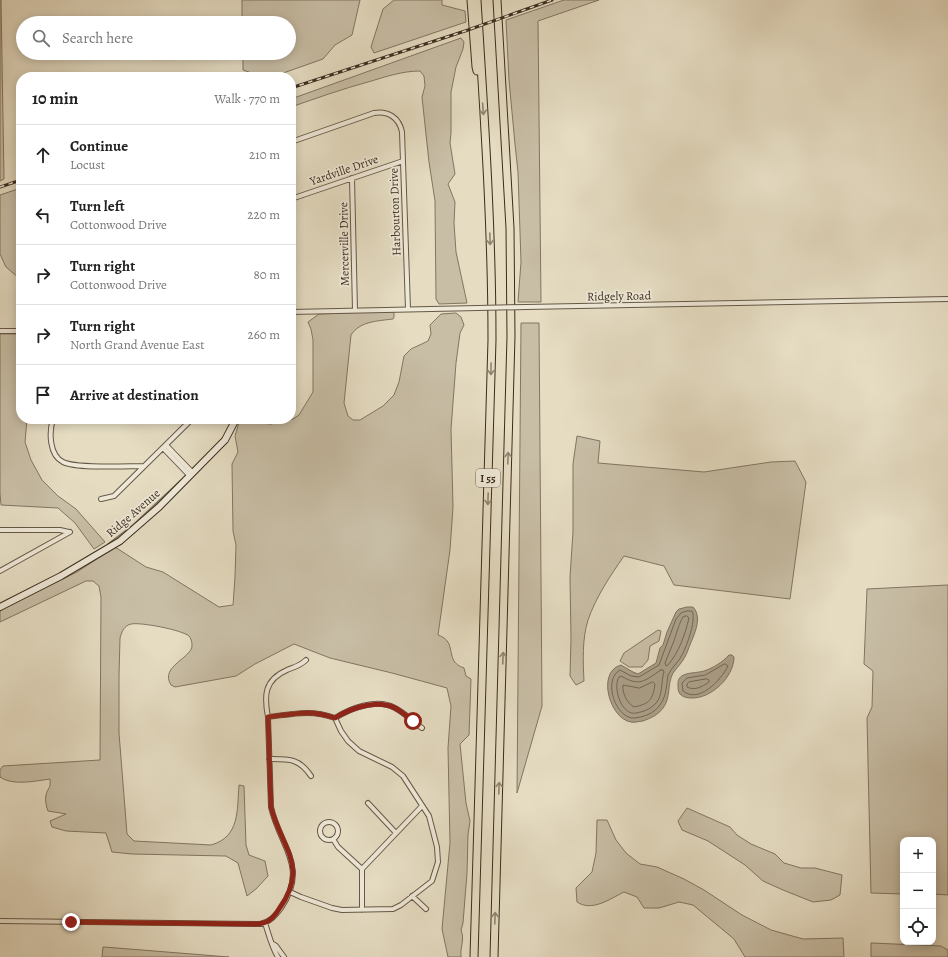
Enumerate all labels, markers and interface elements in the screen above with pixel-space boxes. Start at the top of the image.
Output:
search box [16,16,296,60]
icon: search [30,27,52,49]
text: Search here [62,28,133,48]
text: 10 min [32,87,78,110]
text: Walk · 770 m [214,90,280,107]
one-way arrow [480,102,487,115]
text: Continue [70,136,128,156]
icon: ahead [32,144,54,166]
text: 210 m [249,146,280,163]
street label: Yardville Drive [307,151,380,190]
text: Locust [70,156,105,173]
street label: Harbourton Drive [385,168,405,256]
text: Turn left [70,196,125,216]
street label: Mercerville Drive [335,202,353,286]
icon: left [32,204,54,226]
text: 220 m [247,206,280,223]
text: Cottonwood Drive [70,216,167,233]
one-way arrow [487,232,494,245]
text: Turn right [70,256,135,276]
icon: right [32,264,54,286]
text: 80 m [253,266,280,283]
text: Cottonwood Drive [70,276,167,293]
street label: Ridgely Road [587,287,652,305]
text: Turn right [70,316,135,336]
icon: right [32,324,54,346]
text: 260 m [247,326,280,343]
text: North Grand Avenue East [70,336,205,353]
one-way arrow [487,362,495,375]
icon: arrive [32,384,54,406]
text: Arrive at destination [70,385,199,405]
one-way arrow [505,452,512,465]
road number: I 55 [476,469,500,487]
street label: Ridge Avenue [103,485,163,541]
one-way arrow [484,492,492,505]
one-way arrow [499,652,507,665]
route start [404,712,422,730]
one-way arrow [495,782,502,795]
map controls [900,837,936,945]
button: + [900,837,936,873]
button: − [900,873,936,909]
button: locate [900,909,936,945]
one-way arrow [491,912,499,925]
route end [62,913,80,931]

